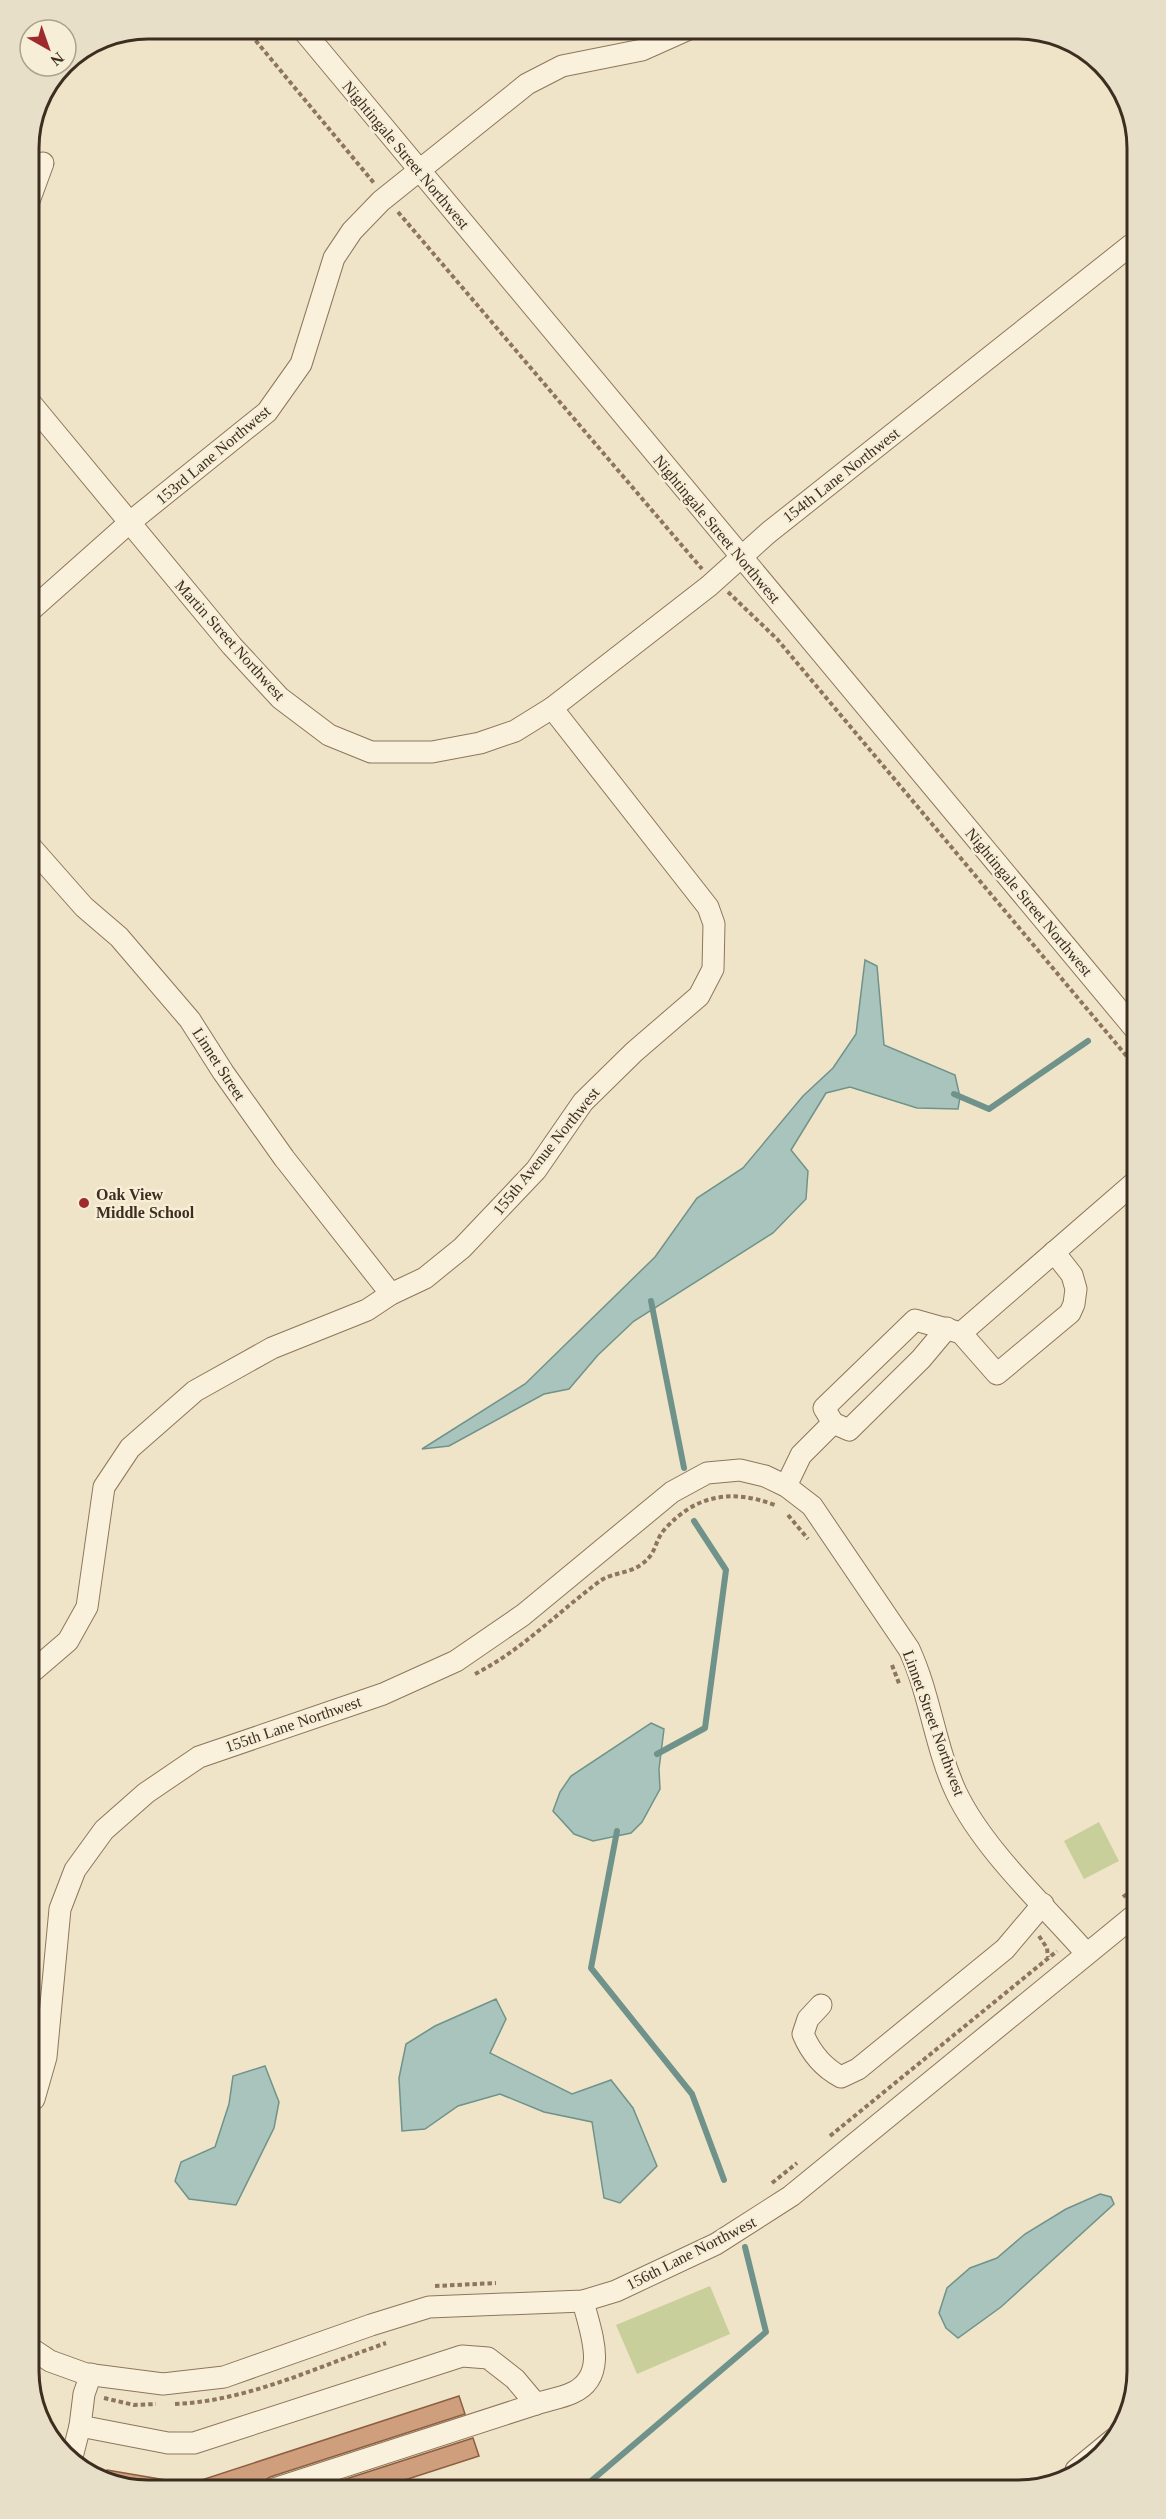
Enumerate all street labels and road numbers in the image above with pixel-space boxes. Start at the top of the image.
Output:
street label: Nightingale Street Northwest [338,78,473,233]
street label: 153rd Lane Northwest [152,402,274,508]
street label: 154th Lane Northwest [779,424,903,526]
street label: Nightingale Street Northwest [649,452,784,607]
street label: Martin Street Northwest [172,577,289,704]
street label: Nightingale Street Northwest [961,825,1096,980]
street label: Linnet Street [189,1025,249,1104]
street label: 155th Avenue Northwest [489,1084,603,1218]
street label: Linnet Street Northwest [900,1648,968,1799]
street label: 155th Lane Northwest [223,1692,364,1755]
street label: 156th Lane Northwest [623,2213,759,2293]

